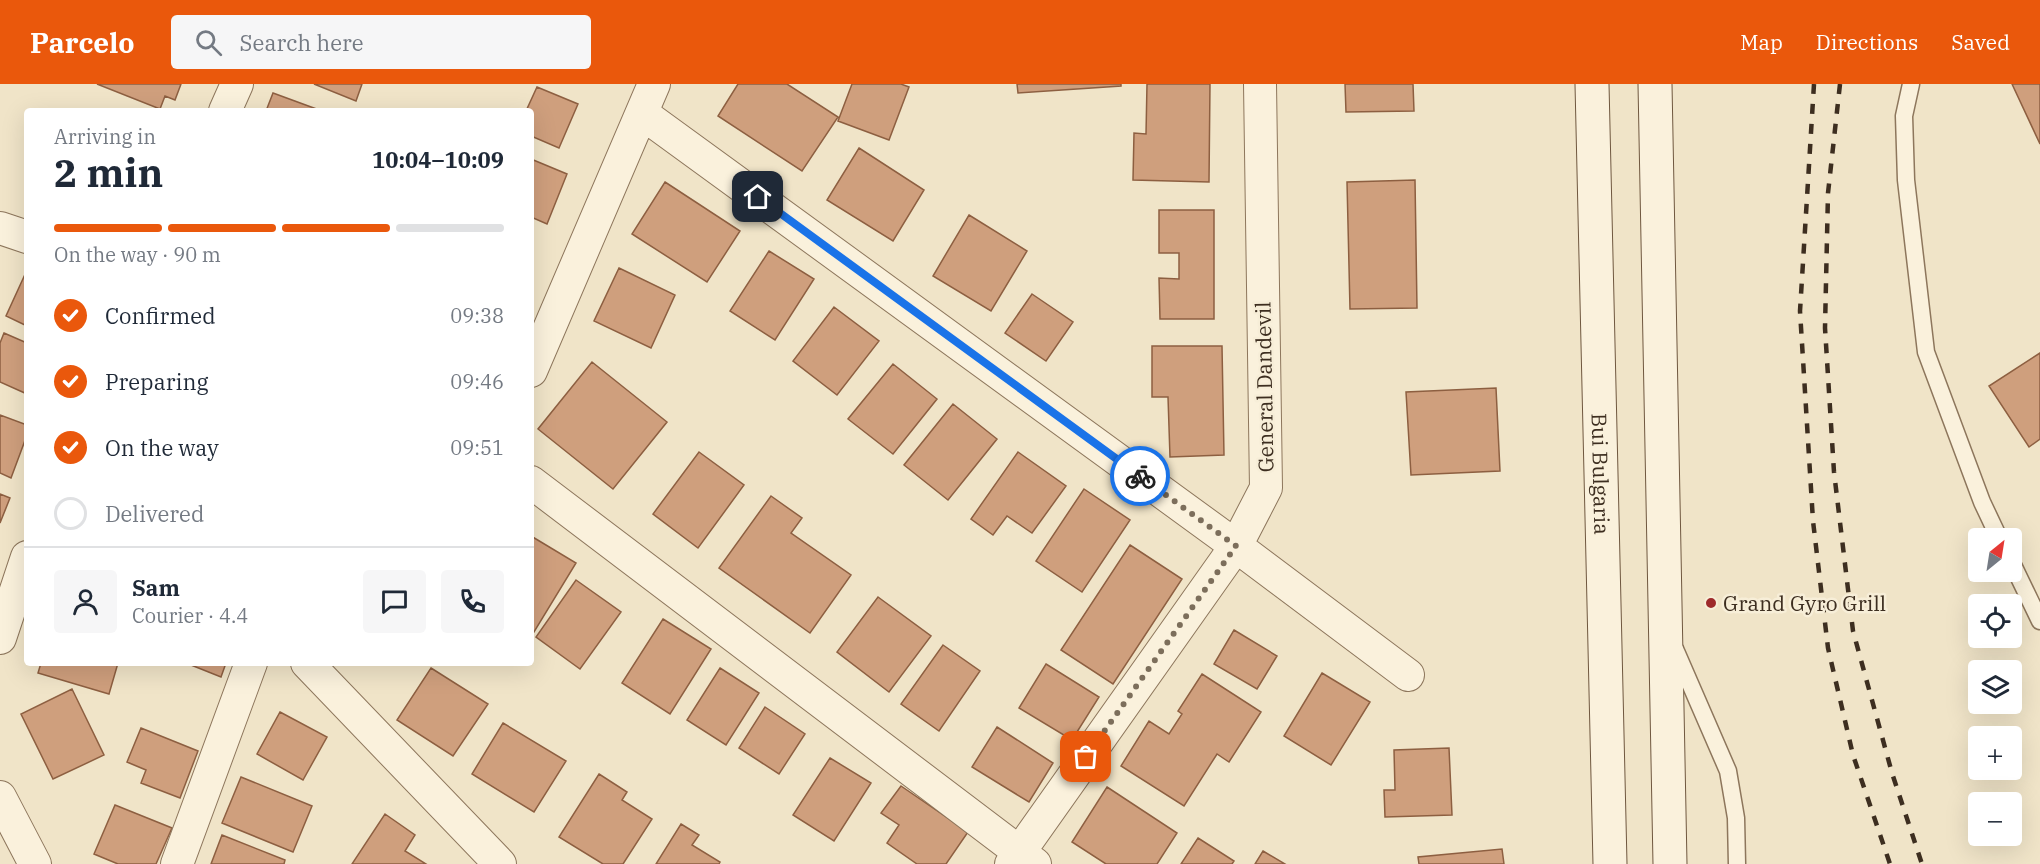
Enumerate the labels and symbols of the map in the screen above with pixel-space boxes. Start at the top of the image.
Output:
pin [732,171,783,222]
street label: General Dandevil [1249,301,1279,473]
street label: Bui Bulgaria [1586,413,1616,535]
courier [1110,446,1170,506]
north arrow [1968,528,2022,582]
place label: Grand Gyro Grill [1723,589,1886,617]
marker: Grand Gyro Grill [1704,596,1718,610]
pin [1060,731,1111,782]

